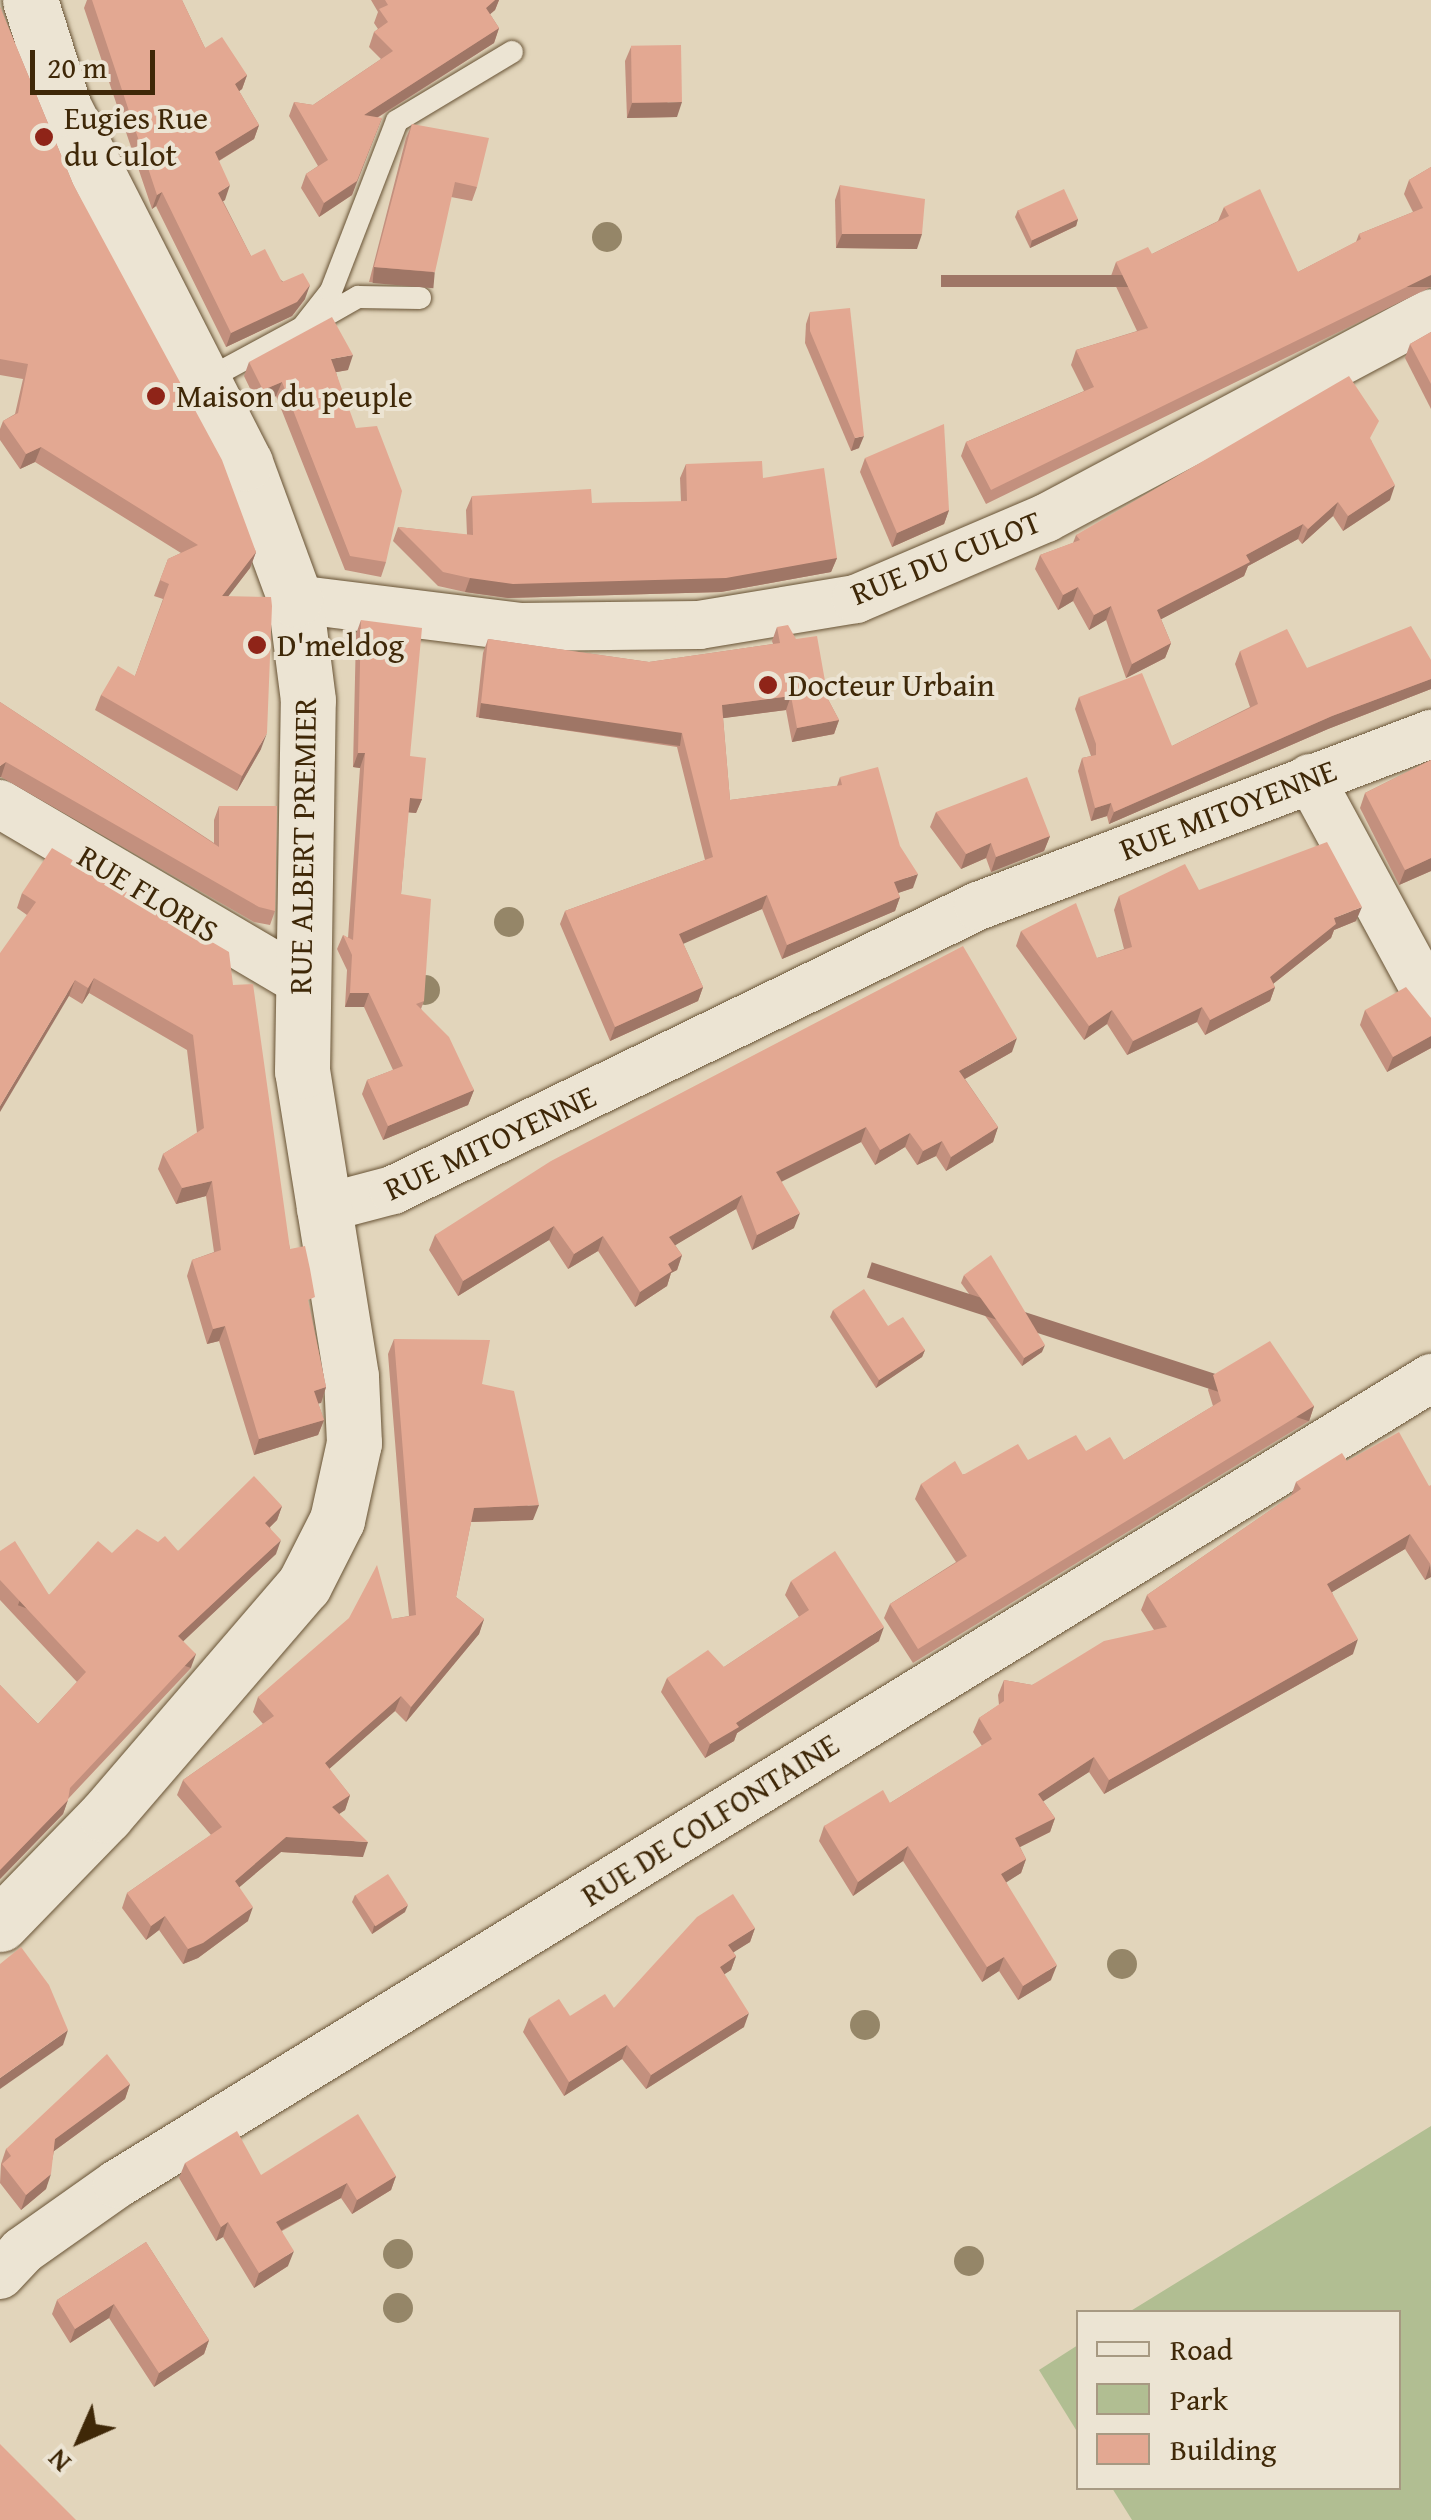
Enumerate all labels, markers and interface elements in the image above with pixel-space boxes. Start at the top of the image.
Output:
scale bar [35,30,160,92]
text: 20 m [47,45,107,89]
place label: Eugies Rue du Culot [64,100,208,175]
marker: Eugies Rue du Culot [33,126,55,148]
place label: Maison du peuple [176,377,413,415]
marker: Maison du peuple [145,385,167,407]
street label: RUE DU CULOT [845,502,1047,614]
place label: D'meldog [277,626,404,664]
marker: D'meldog [246,634,268,656]
place label: Docteur Urbain [788,666,995,704]
marker: Docteur Urbain [757,674,779,696]
street label: RUE ALBERT PREMIER [281,697,325,995]
street label: RUE MITOYENNE [1114,751,1342,869]
street label: RUE FLORIS [71,837,225,951]
street label: RUE MITOYENNE [378,1077,602,1209]
street label: RUE DE COLFONTAINE [574,1725,846,1915]
legend [1076,2310,1401,2490]
text: Road [1170,2327,1233,2371]
text: Park [1170,2377,1228,2421]
north arrow [30,2390,130,2490]
text: Building [1170,2427,1276,2471]
text: N [37,2440,80,2483]

